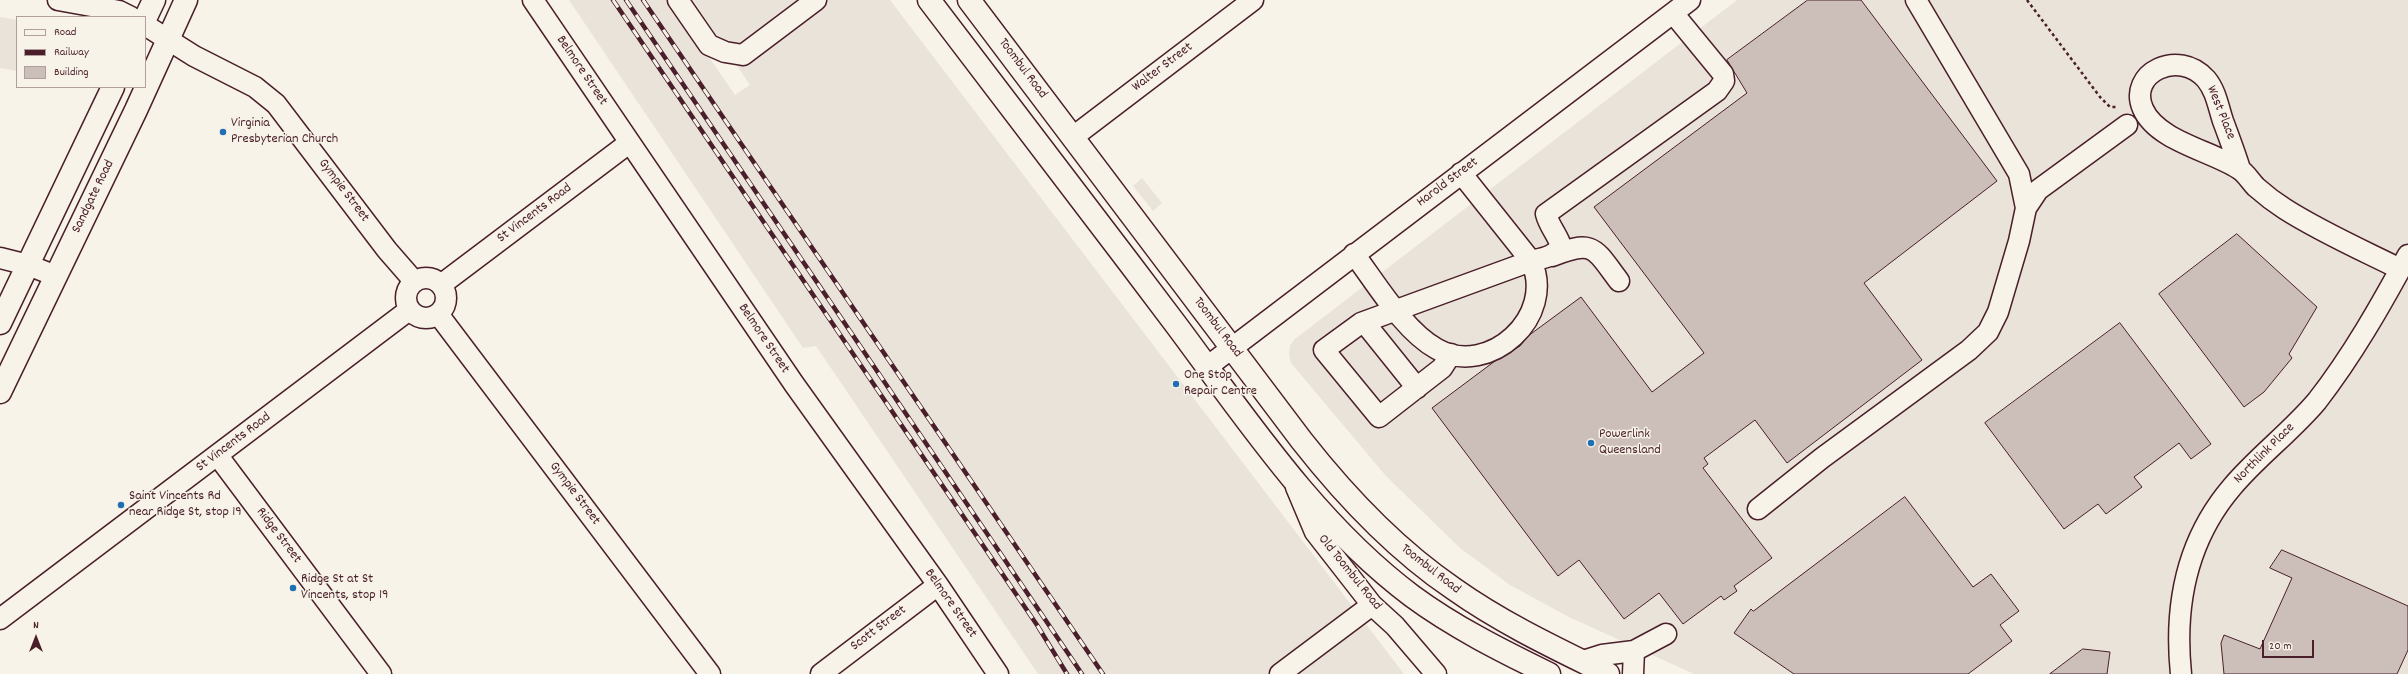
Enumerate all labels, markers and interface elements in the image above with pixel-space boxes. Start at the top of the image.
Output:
legend [16,16,146,88]
text: Road [54,24,76,41]
street label: Belmore Street [552,33,610,109]
street label: Toombul Road [994,36,1050,102]
street label: Walter Street [1129,40,1197,96]
text: Railway [54,44,89,61]
text: Building [54,64,89,81]
street label: West Place [2202,84,2238,142]
place label: Virginia Presbyterian Church [231,116,338,148]
marker: Virginia Presbyterian Church [218,127,228,137]
street label: Harold Street [1414,155,1482,211]
street label: Gympie Street [314,156,372,226]
street label: Sandgate Road [69,158,119,236]
street label: St Vincents Road [494,181,576,247]
street label: Toombul Road [1189,295,1245,361]
street label: Belmore Street [734,301,792,377]
place label: One Stop Repair Centre [1184,368,1257,400]
marker: One Stop Repair Centre [1171,379,1181,389]
street label: St Vincents Road [193,410,275,476]
street label: Northlink Place [2231,420,2299,488]
place label: Powerlink Queensland [1599,427,1661,460]
marker: Powerlink Queensland [1586,438,1596,448]
street label: Gympie Street [545,459,603,529]
place label: Saint Vincents Rd near Ridge St, stop 19 [129,489,242,522]
marker: Saint Vincents Rd near Ridge St, stop 19 [116,500,126,510]
street label: Ridge Street [252,505,304,567]
street label: Old Toombul Road [1313,532,1385,614]
street label: Toombul Road [1397,541,1463,599]
street label: Belmore Street [920,566,980,642]
place label: Ridge St at St Vincents, stop 19 [301,572,388,604]
marker: Ridge St at St Vincents, stop 19 [288,583,298,593]
street label: Scott Street [848,603,910,655]
north arrow [16,618,56,658]
text: N [33,618,39,634]
scale bar [2264,632,2316,658]
text: 20 m [2269,638,2292,655]

